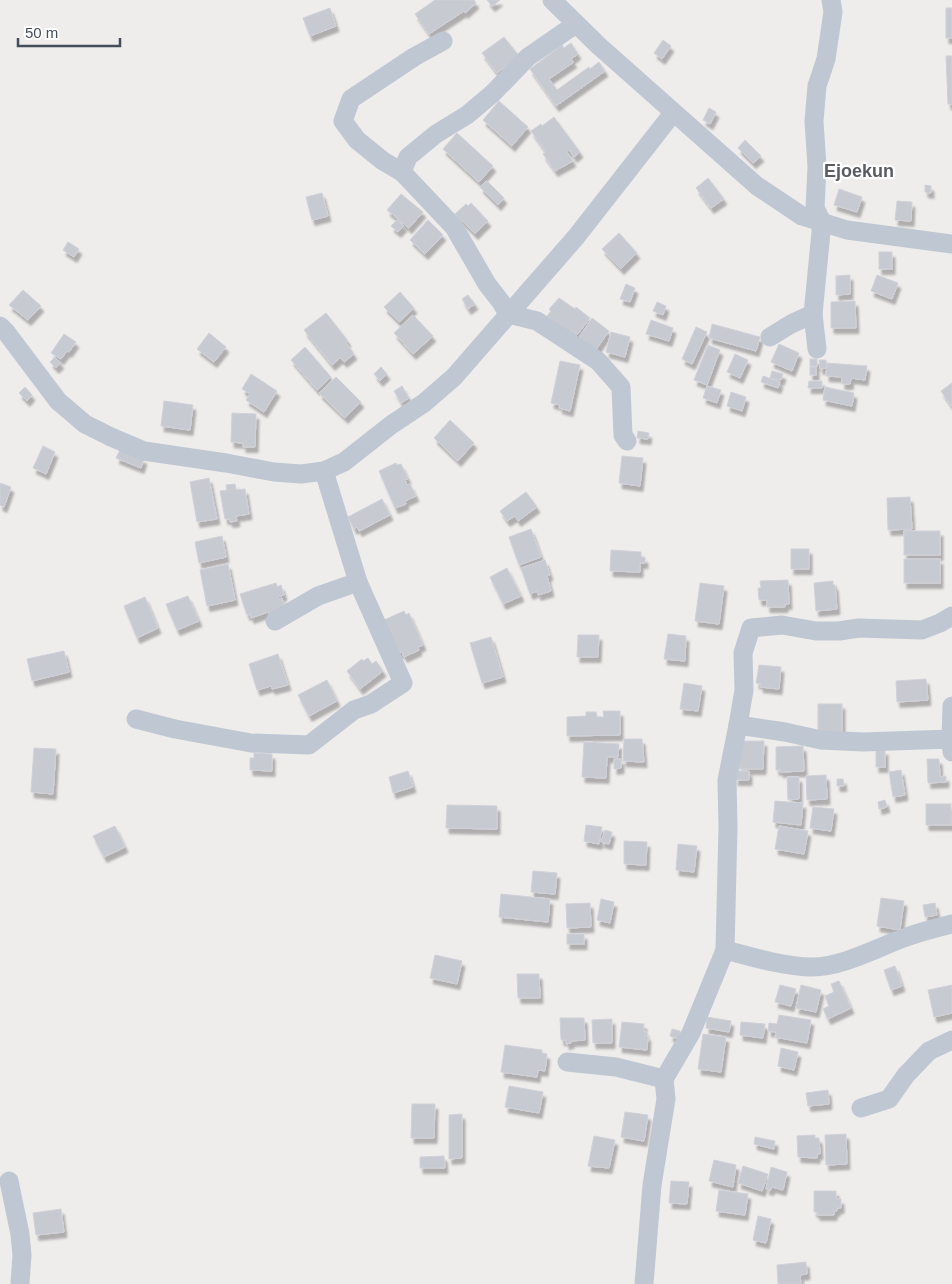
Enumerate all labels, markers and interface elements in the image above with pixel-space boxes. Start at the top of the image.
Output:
scale bar [18,15,120,47]
text: 50 m [25,24,58,41]
district label: Ejoekun [824,161,894,181]

